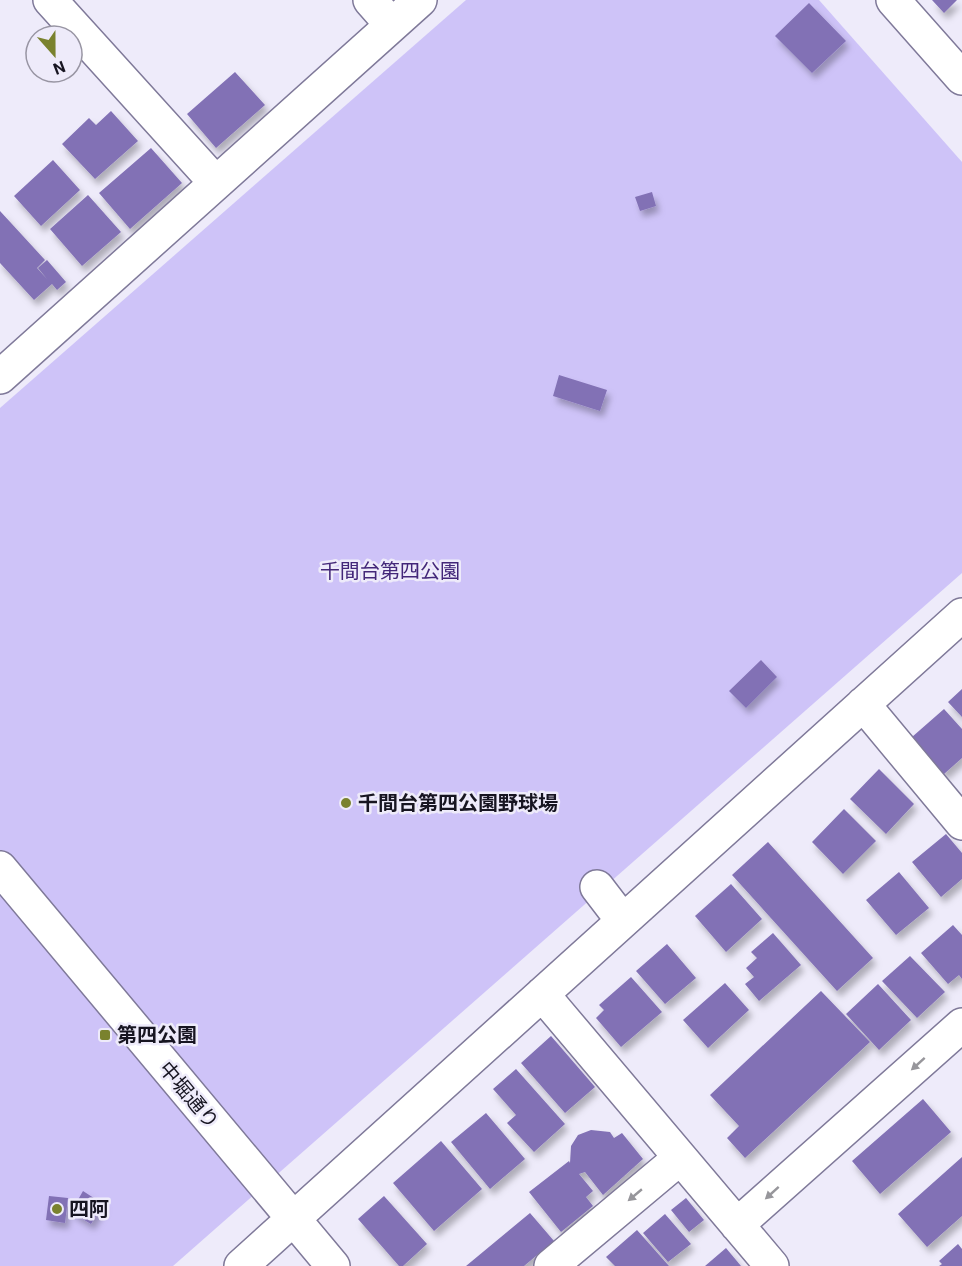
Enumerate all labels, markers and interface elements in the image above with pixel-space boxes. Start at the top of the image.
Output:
north arrow [24,24,84,84]
text: N [51,57,68,78]
park label: 千間台第四公園 [320,559,460,583]
place label: 千間台第四公園野球場 [358,791,558,815]
marker: 千間台第四公園野球場 [339,796,353,810]
place label: 第四公園 [117,1023,197,1047]
marker: 第四公園 [98,1028,112,1042]
street label: 中堀通り [154,1057,224,1133]
one-way arrow [911,1057,926,1070]
one-way arrow [765,1186,780,1200]
one-way arrow [627,1189,643,1202]
place label: 四阿 [69,1197,109,1221]
marker: 四阿 [50,1202,64,1216]

